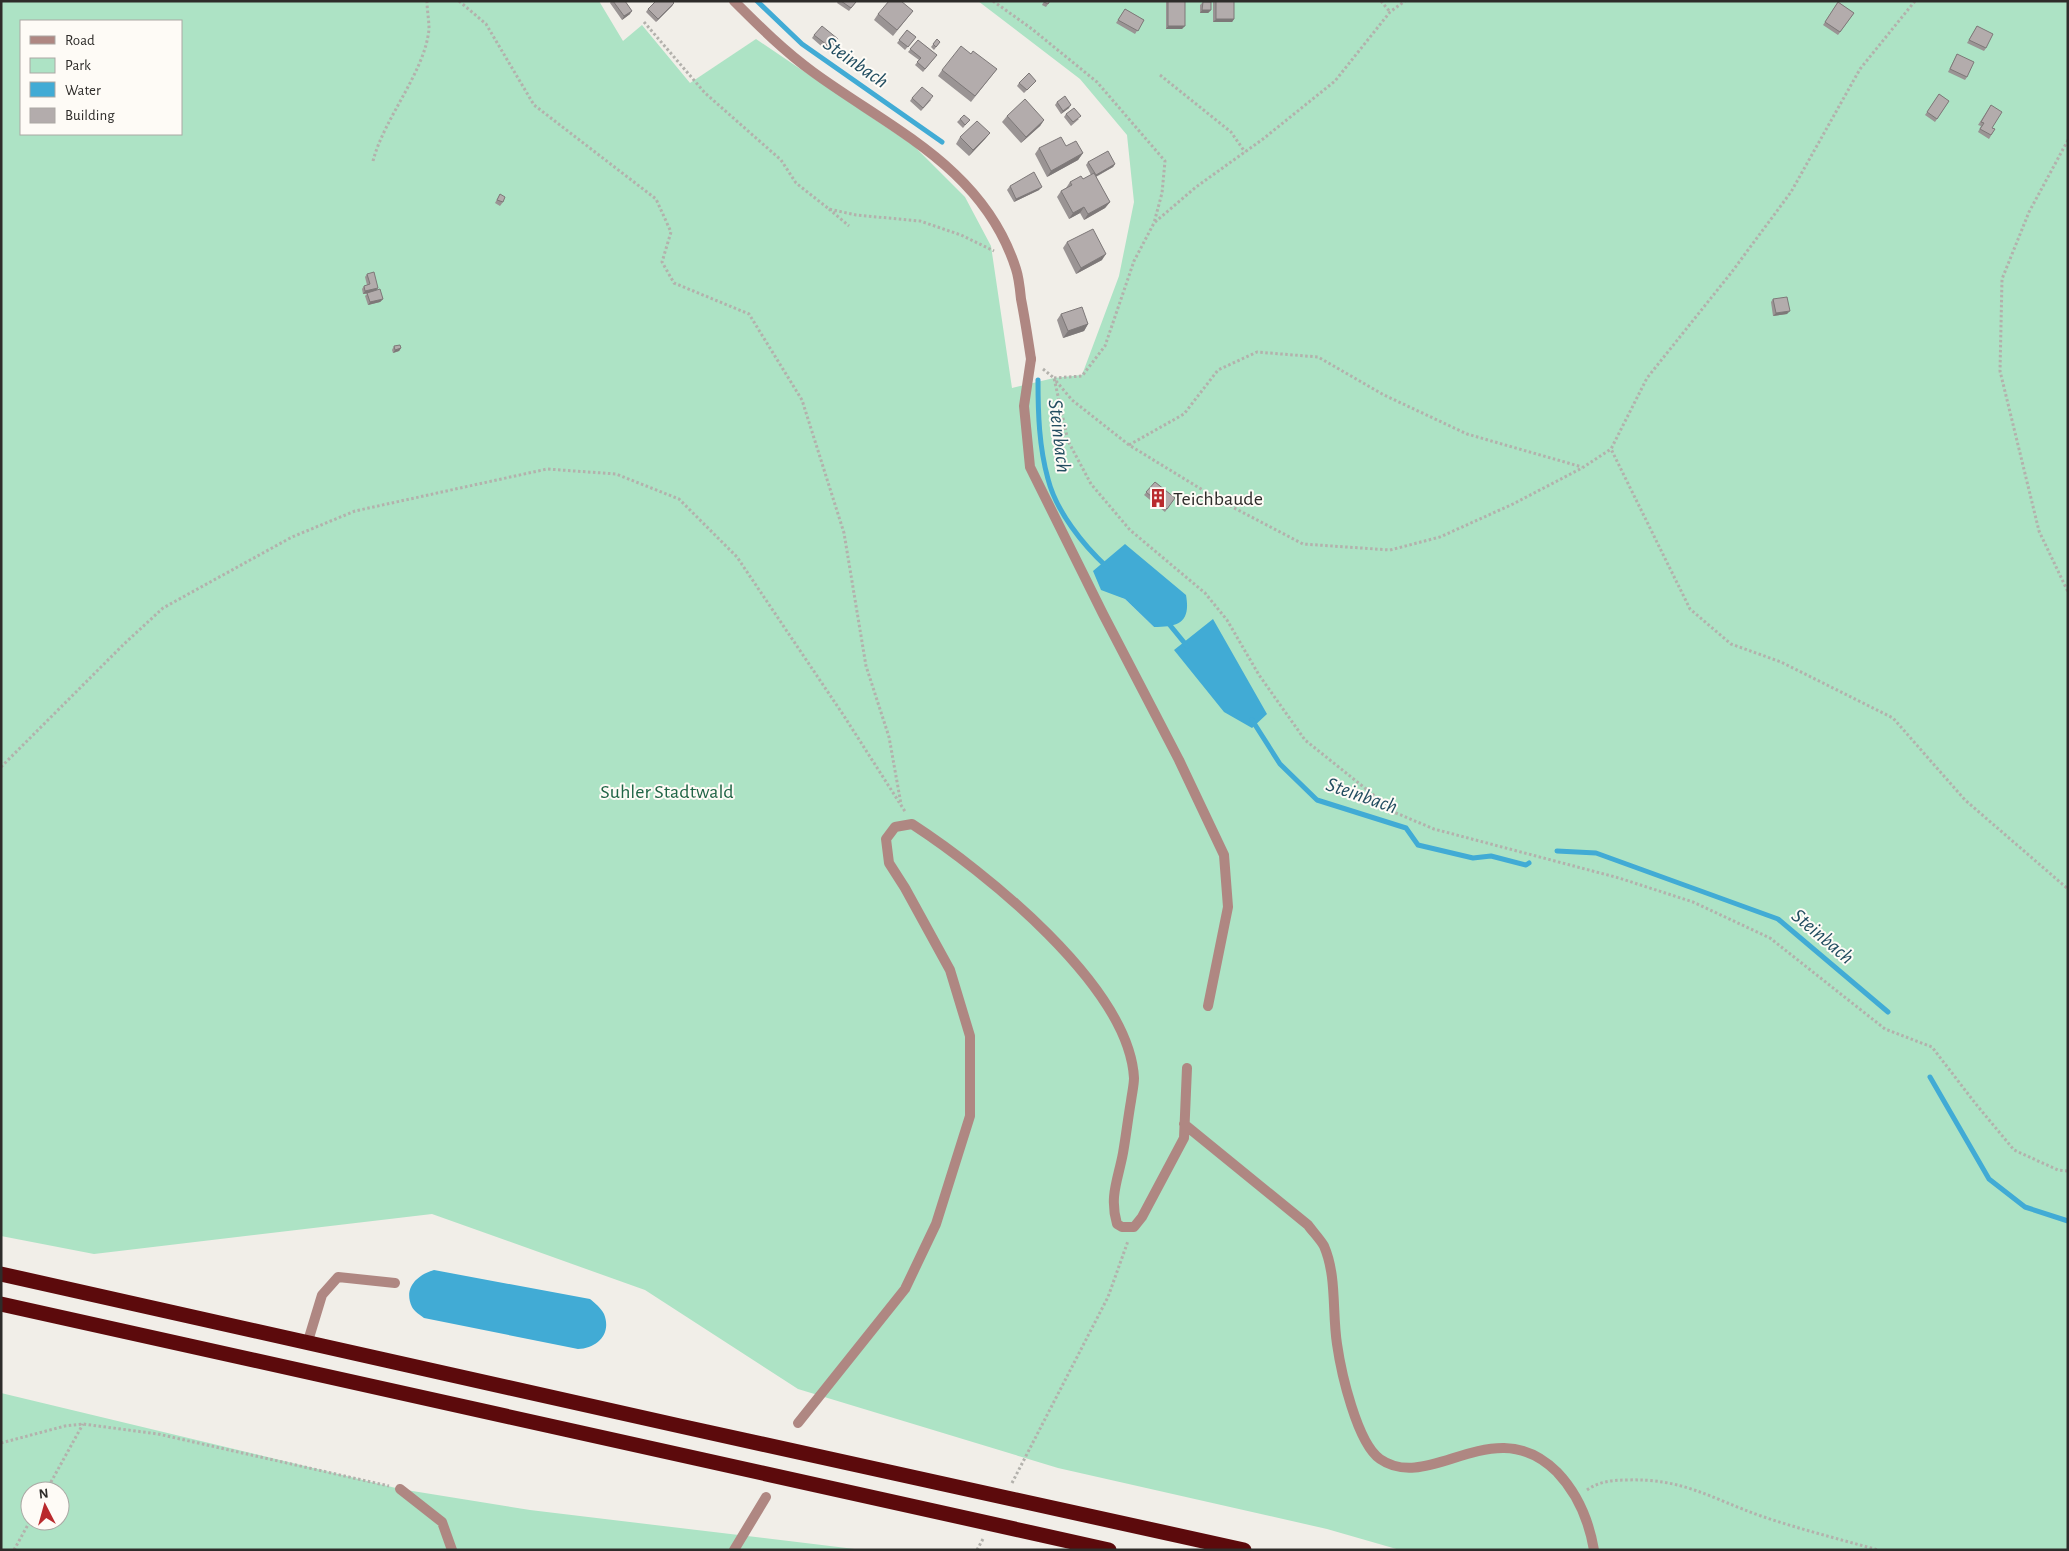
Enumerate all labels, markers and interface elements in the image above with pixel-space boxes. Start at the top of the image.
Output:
legend [20,20,182,135]
text: Road [65,33,95,48]
water label: Steinbach [819,33,892,92]
text: Park [65,58,91,73]
text: Water [65,83,101,98]
text: Building [65,108,115,123]
water label: Steinbach [1045,398,1074,474]
building icon: Teichbaude [1147,487,1169,509]
place label: Teichbaude [1173,489,1263,509]
water label: Steinbach [1324,774,1400,817]
park label: Suhler Stadtwald [600,782,734,802]
water label: Steinbach [1788,905,1858,968]
north arrow [20,1481,70,1531]
text: N [38,1487,49,1502]

